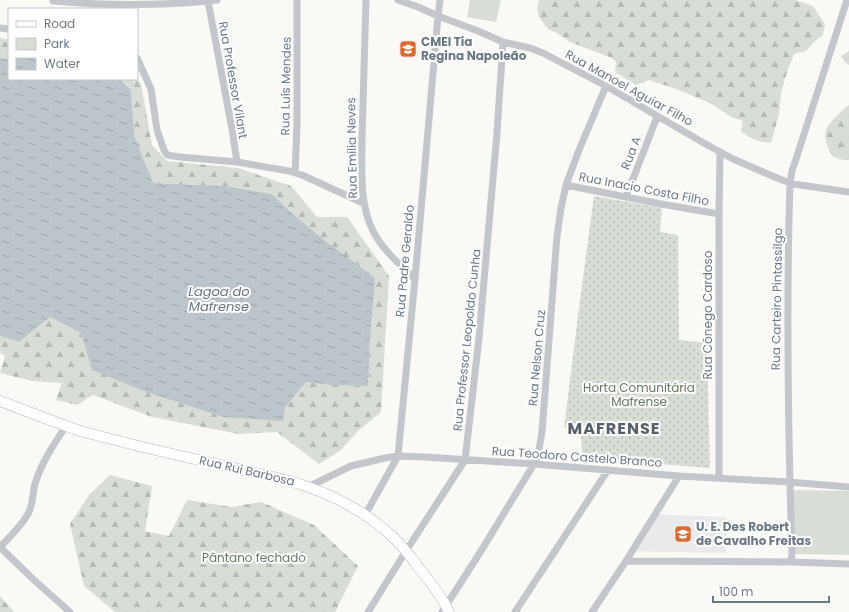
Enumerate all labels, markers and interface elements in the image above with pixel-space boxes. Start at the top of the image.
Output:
legend [8,8,138,80]
text: Road [44,15,75,32]
street label: Rua Professor Vilant [215,20,252,140]
place label: CMEI Tia Regina Napoleão [421,33,527,64]
text: Park [44,35,71,52]
street label: Rua Luís Mendes [276,36,295,136]
school or university icon: CMEI Tia Regina Napoleão [398,39,418,59]
street label: Rua Manoel Aguiar Filho [562,45,696,130]
text: Water [44,55,81,72]
street label: Rua Emília Neves [342,97,361,199]
street label: Rua A [616,134,645,172]
street label: Rua Inacio Costa Filho [578,168,711,210]
street label: Rua Padre Geraldo [391,204,418,318]
street label: Rua Carteiro Pintassilgo [767,227,786,370]
street label: Rua Professor Leopoldo Cunha [448,248,485,432]
street label: Rua Cônego Cardoso [699,250,716,379]
water label: Lagoa do Mafrense [188,282,250,316]
street label: Rua Nelson Cruz [524,309,549,407]
park label: Horta Comunitária Mafrense [583,379,695,410]
district label: MAFRENSE [568,417,660,440]
street label: Rua Teodoro Castelo Branco [491,442,663,471]
street label: Rua Rui Barbosa [198,451,297,490]
place label: U. E. Des Robert de Cavalho Freitas [696,518,812,549]
school or university icon: U. E. Des Robert de Cavalho Freitas [673,524,693,544]
park label: Pântano fechado [202,549,306,566]
scale bar [713,578,829,604]
text: 100 m [719,583,753,600]

